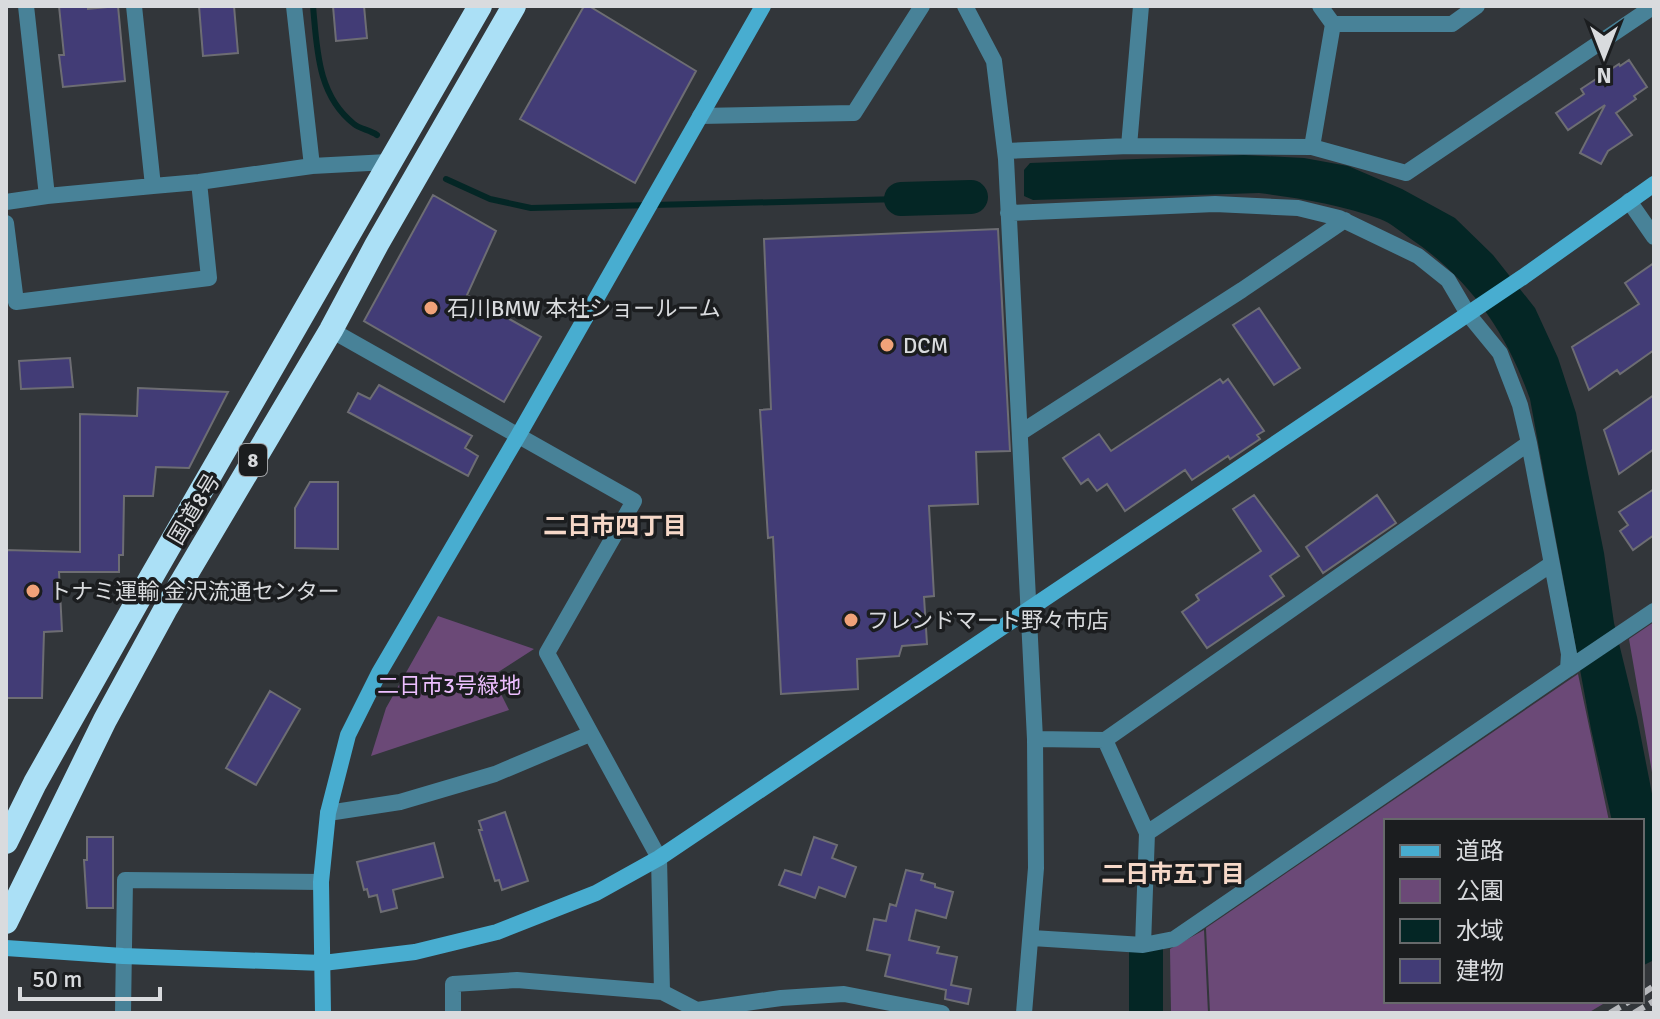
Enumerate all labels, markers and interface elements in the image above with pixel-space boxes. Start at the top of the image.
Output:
north arrow [1564,16,1644,96]
text: N [1596,62,1612,89]
place label: 石川BMW 本社ショールーム [447,295,721,322]
marker: 石川BMW 本社ショールーム [422,299,440,317]
place label: DCM [903,332,948,359]
marker: DCM [878,336,896,354]
road number: 8 [239,444,267,476]
street label: 国道8号 [162,469,226,549]
district label: 二日市四丁目 [543,511,687,541]
place label: トナミ運輸 金沢流通センター [49,578,340,605]
marker: トナミ運輸 金沢流通センター [24,582,42,600]
place label: フレンドマート野々市店 [867,607,1109,634]
marker: フレンドマート野々市店 [842,611,860,629]
park label: 二日市3号緑地 [377,672,521,699]
legend [1384,819,1644,1003]
text: 道路 [1456,836,1504,866]
district label: 二日市五丁目 [1101,859,1245,889]
text: 公園 [1456,876,1504,906]
text: 水域 [1456,916,1504,946]
scale bar [20,951,160,1001]
text: 建物 [1456,956,1504,986]
text: 50 m [32,964,82,994]

